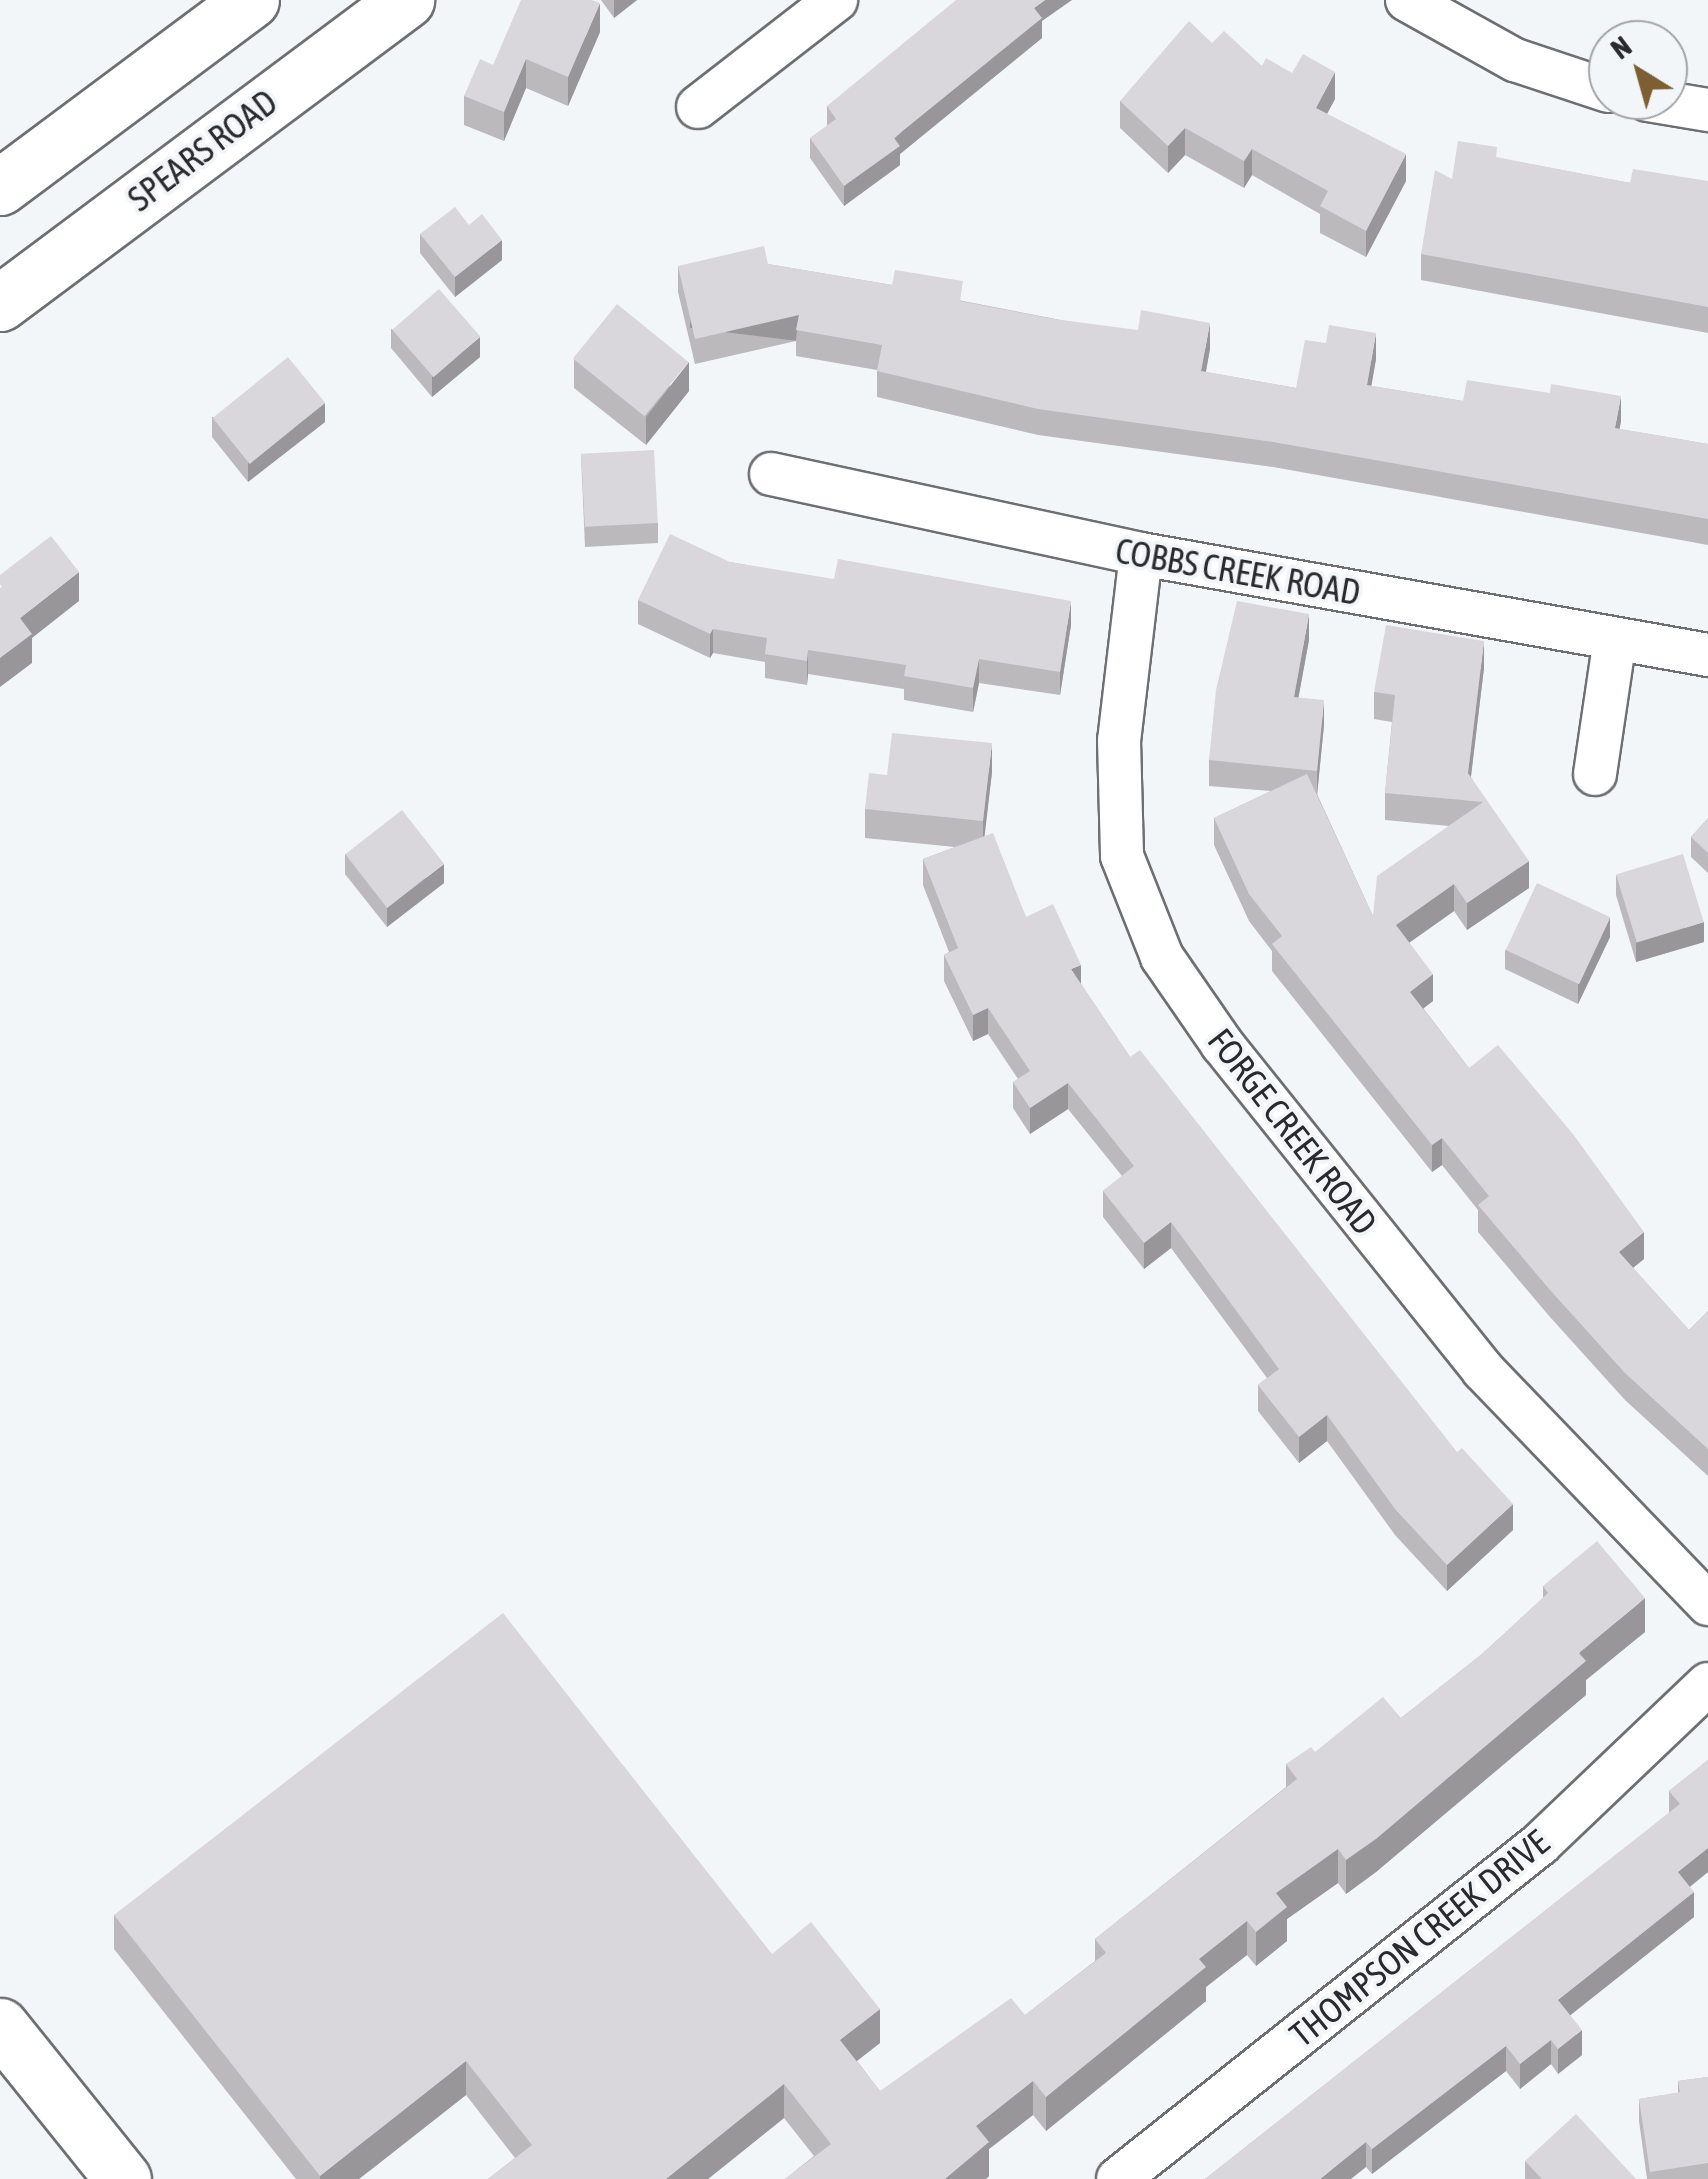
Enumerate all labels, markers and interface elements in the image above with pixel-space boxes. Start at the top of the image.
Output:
north arrow [1588,20,1688,120]
text: N [1605,30,1637,65]
street label: SPEARS ROAD [119,80,285,220]
street label: COBBS CREEK ROAD [1112,529,1364,613]
street label: FORGE CREEK ROAD [1200,1020,1386,1242]
street label: THOMPSON CREEK DRIVE [1281,1821,1557,2055]

